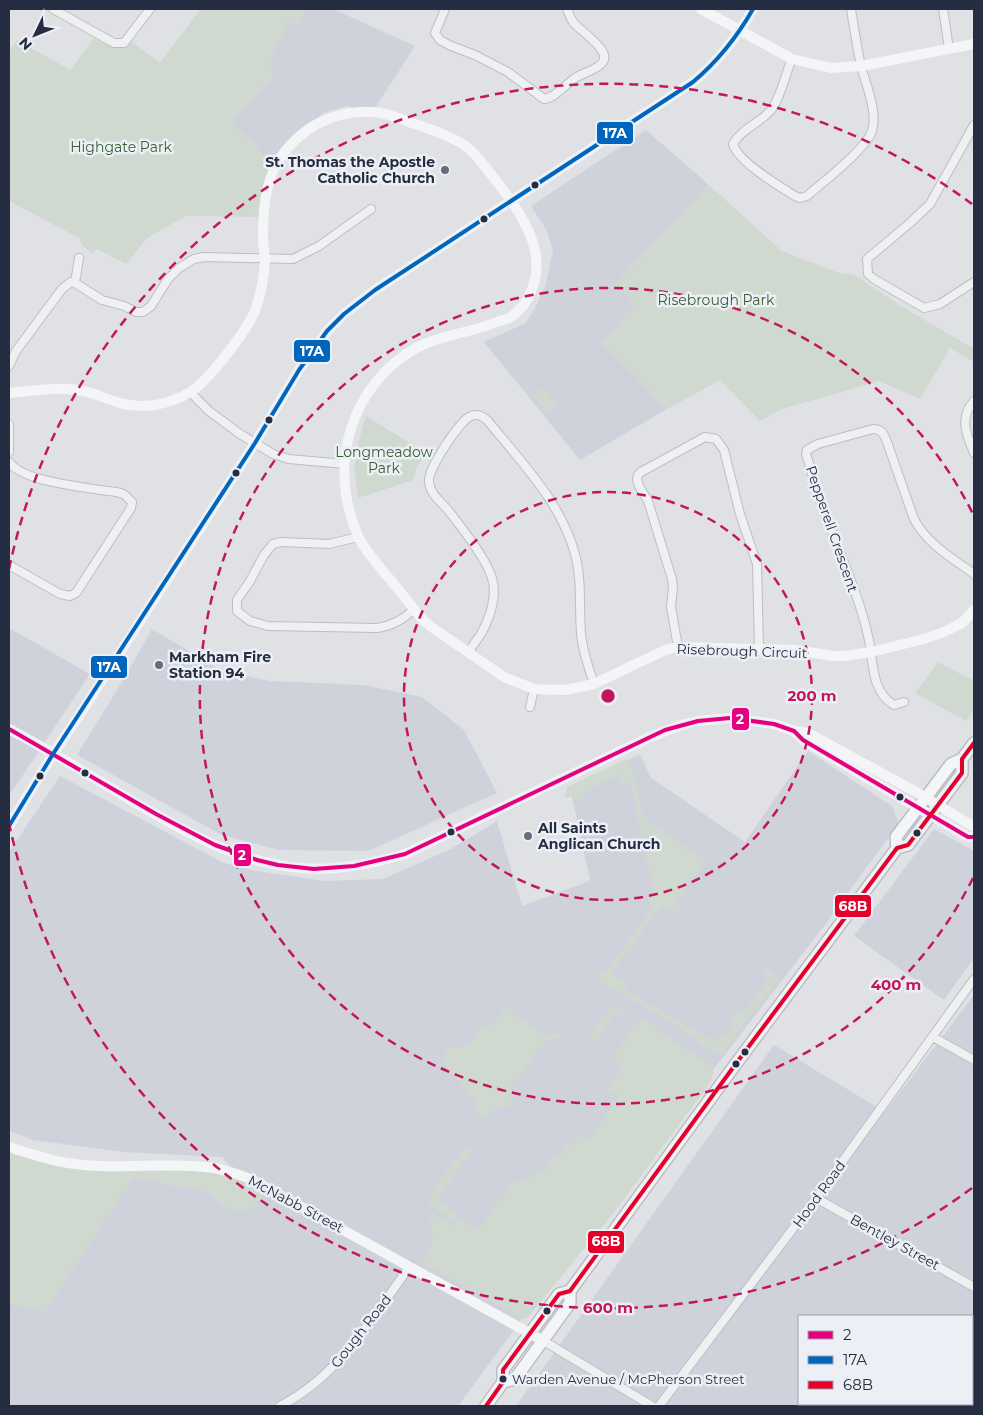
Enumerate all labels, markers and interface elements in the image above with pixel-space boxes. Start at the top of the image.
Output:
north arrow [10,10,60,60]
text: N [15,34,36,54]
line badge: 17A [596,121,634,145]
text: 17A [603,124,627,142]
park label: Highgate Park [70,138,172,156]
place label: St. Thomas the Apostle Catholic Church [265,153,435,187]
marker: St. Thomas the Apostle Catholic Church [439,164,451,176]
unlabelled marker [530,180,540,190]
unlabelled marker [479,214,489,224]
park label: Risebrough Park [658,291,775,309]
line badge: 17A [293,339,331,363]
text: 17A [300,342,324,360]
unlabelled marker [264,415,274,425]
park label: Longmeadow Park [335,443,434,477]
street label: Pepperell Crescent [802,463,862,595]
unlabelled marker [231,468,241,478]
street label: Risebrough Circuit [676,640,808,662]
place label: Markham Fire Station 94 [169,648,271,682]
line badge: 17A [90,655,128,679]
text: 17A [97,658,121,676]
marker: Markham Fire Station 94 [153,659,165,671]
text: 200 m [787,686,837,705]
centre of rings [599,687,617,705]
line badge: 2 [731,707,750,731]
text: 2 [736,710,744,728]
unlabelled marker [80,768,90,778]
unlabelled marker [35,771,45,781]
unlabelled marker [895,792,905,802]
place label: All Saints Anglican Church [537,819,660,853]
unlabelled marker [446,827,456,837]
unlabelled marker [912,828,922,838]
marker: All Saints Anglican Church [522,830,534,842]
line badge: 2 [233,843,252,867]
text: 2 [238,846,246,864]
line badge: 68B [834,894,872,918]
text: 68B [839,897,868,915]
text: 400 m [871,975,921,994]
unlabelled marker [740,1047,750,1057]
unlabelled marker [731,1059,741,1069]
street label: Hood Road [789,1157,849,1231]
street label: McNabb Street [245,1171,347,1237]
street label: Bentley Street [847,1210,943,1274]
line badge: 68B [587,1230,625,1254]
text: 68B [592,1232,621,1250]
street label: Gough Road [327,1291,395,1371]
text: 600 m [583,1298,633,1317]
unlabelled marker [542,1306,552,1316]
legend [798,1315,973,1405]
text: 2 [843,1325,852,1344]
text: 17A [843,1350,867,1369]
place label: Warden Avenue / McPherson Street [512,1371,744,1387]
marker: Warden Avenue / McPherson Street [498,1374,508,1384]
text: 68B [843,1375,873,1394]

